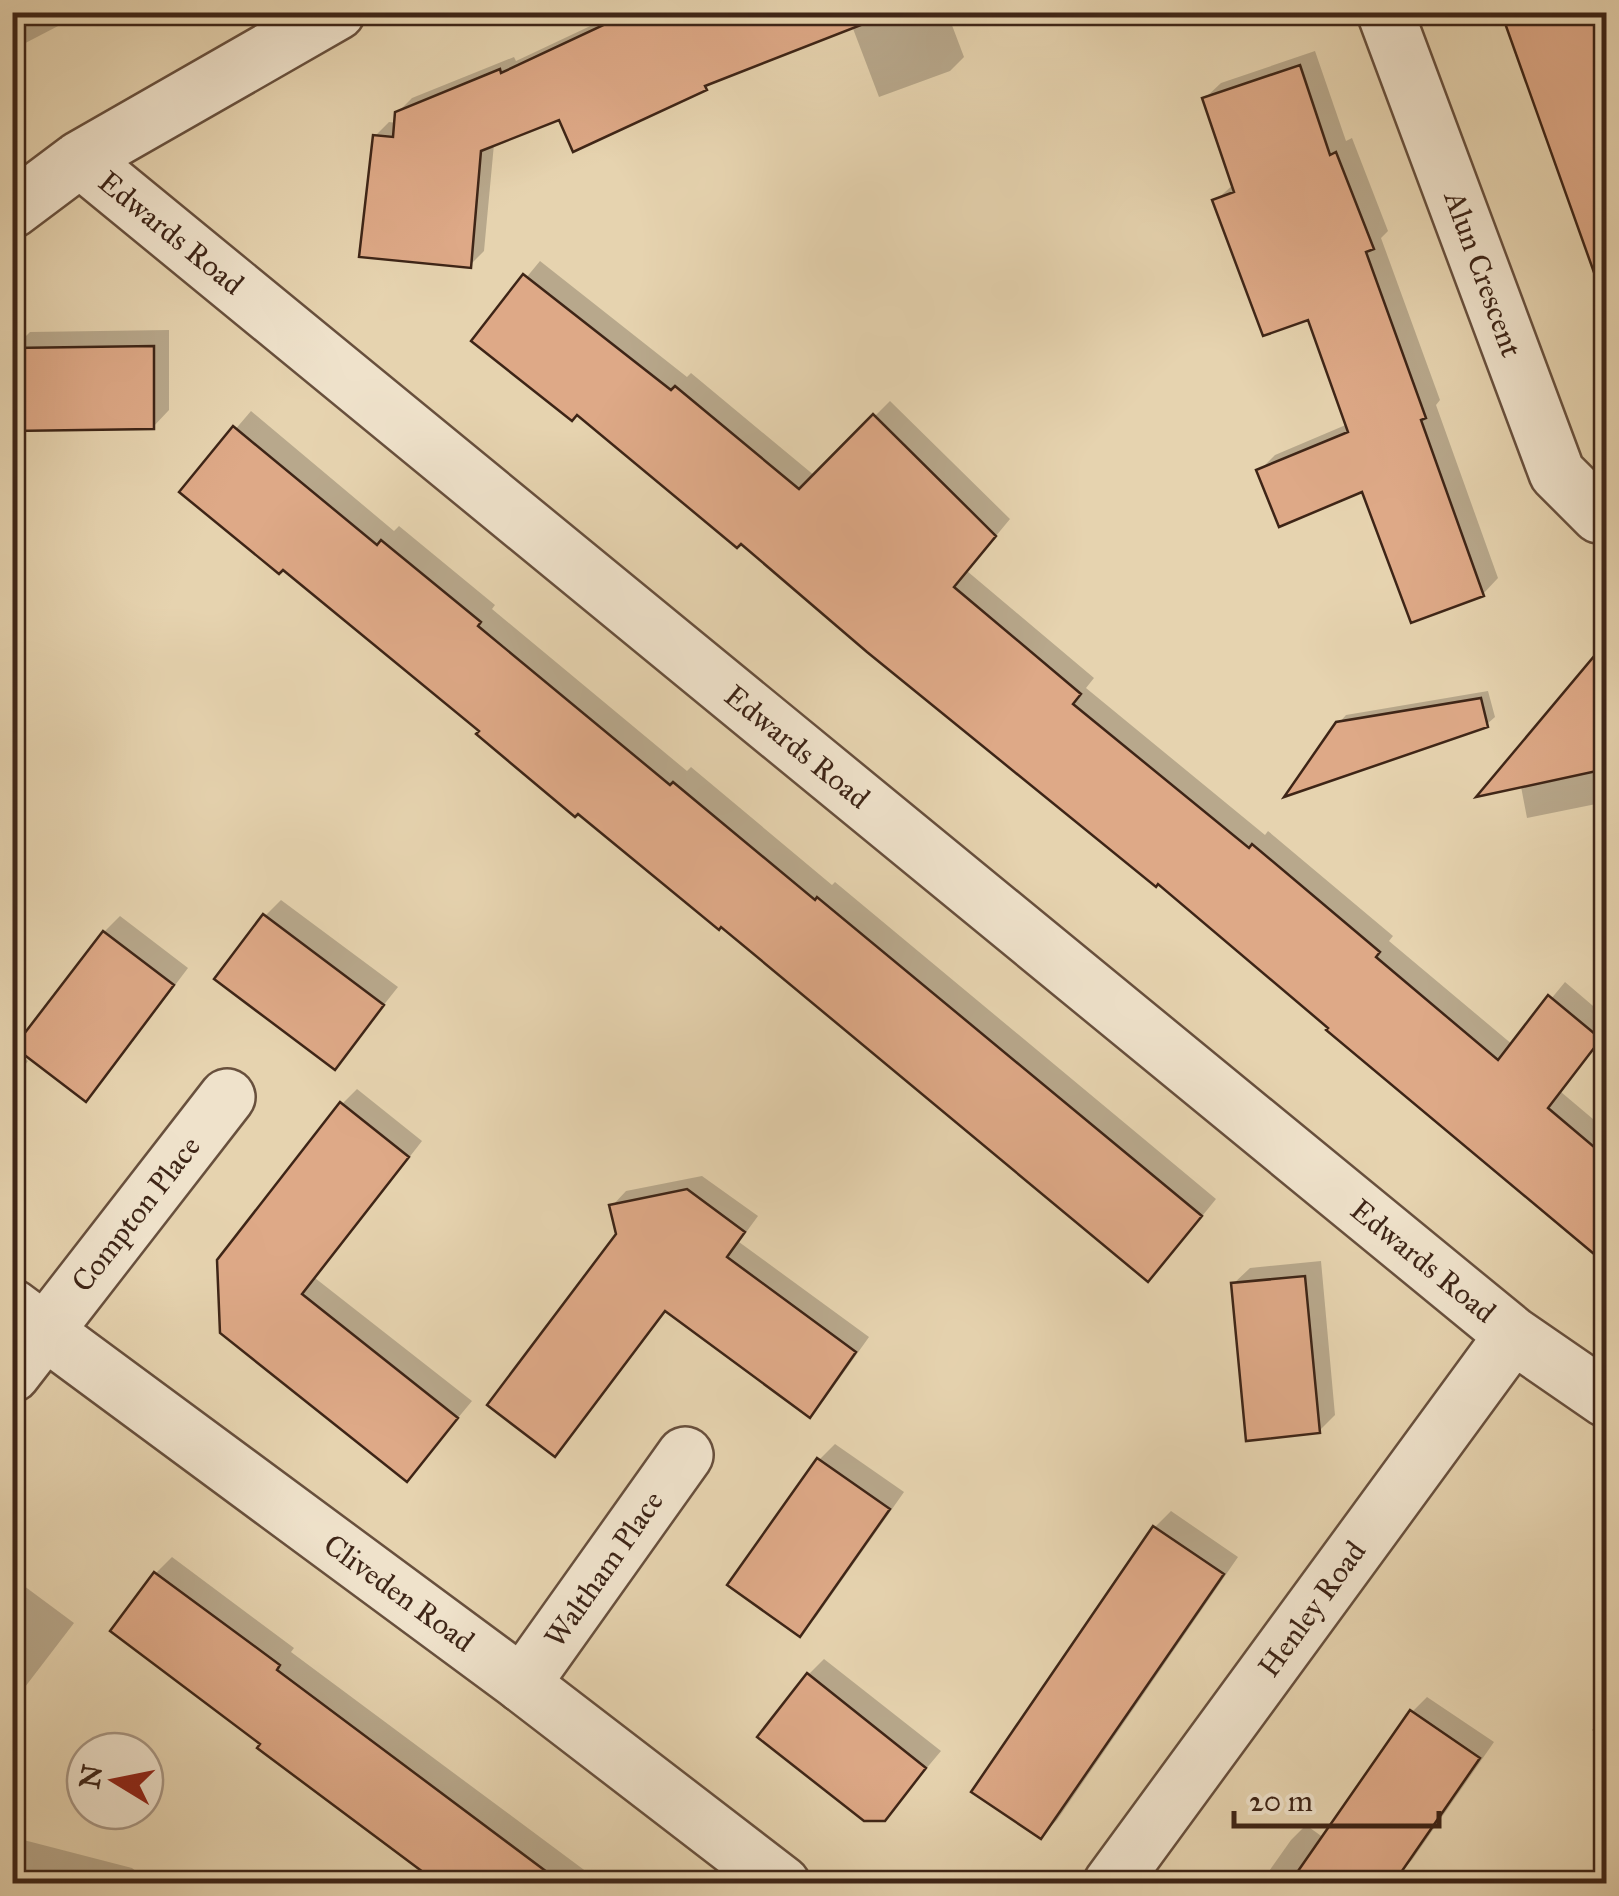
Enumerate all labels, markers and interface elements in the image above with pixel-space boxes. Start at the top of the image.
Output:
street label: Edwards Road [91,164,251,302]
street label: Alun Crescent [1436,184,1530,362]
street label: Edwards Road [717,678,877,816]
street label: Compton Place [64,1129,208,1299]
street label: Edwards Road [1343,1192,1503,1330]
street label: Waltham Place [537,1484,671,1654]
street label: Cliveden Road [317,1526,481,1660]
street label: Henley Road [1251,1534,1373,1684]
north arrow [65,1731,165,1831]
text: N [72,1762,110,1791]
scale bar [1234,1766,1439,1828]
text: 20 m [1249,1783,1313,1819]

